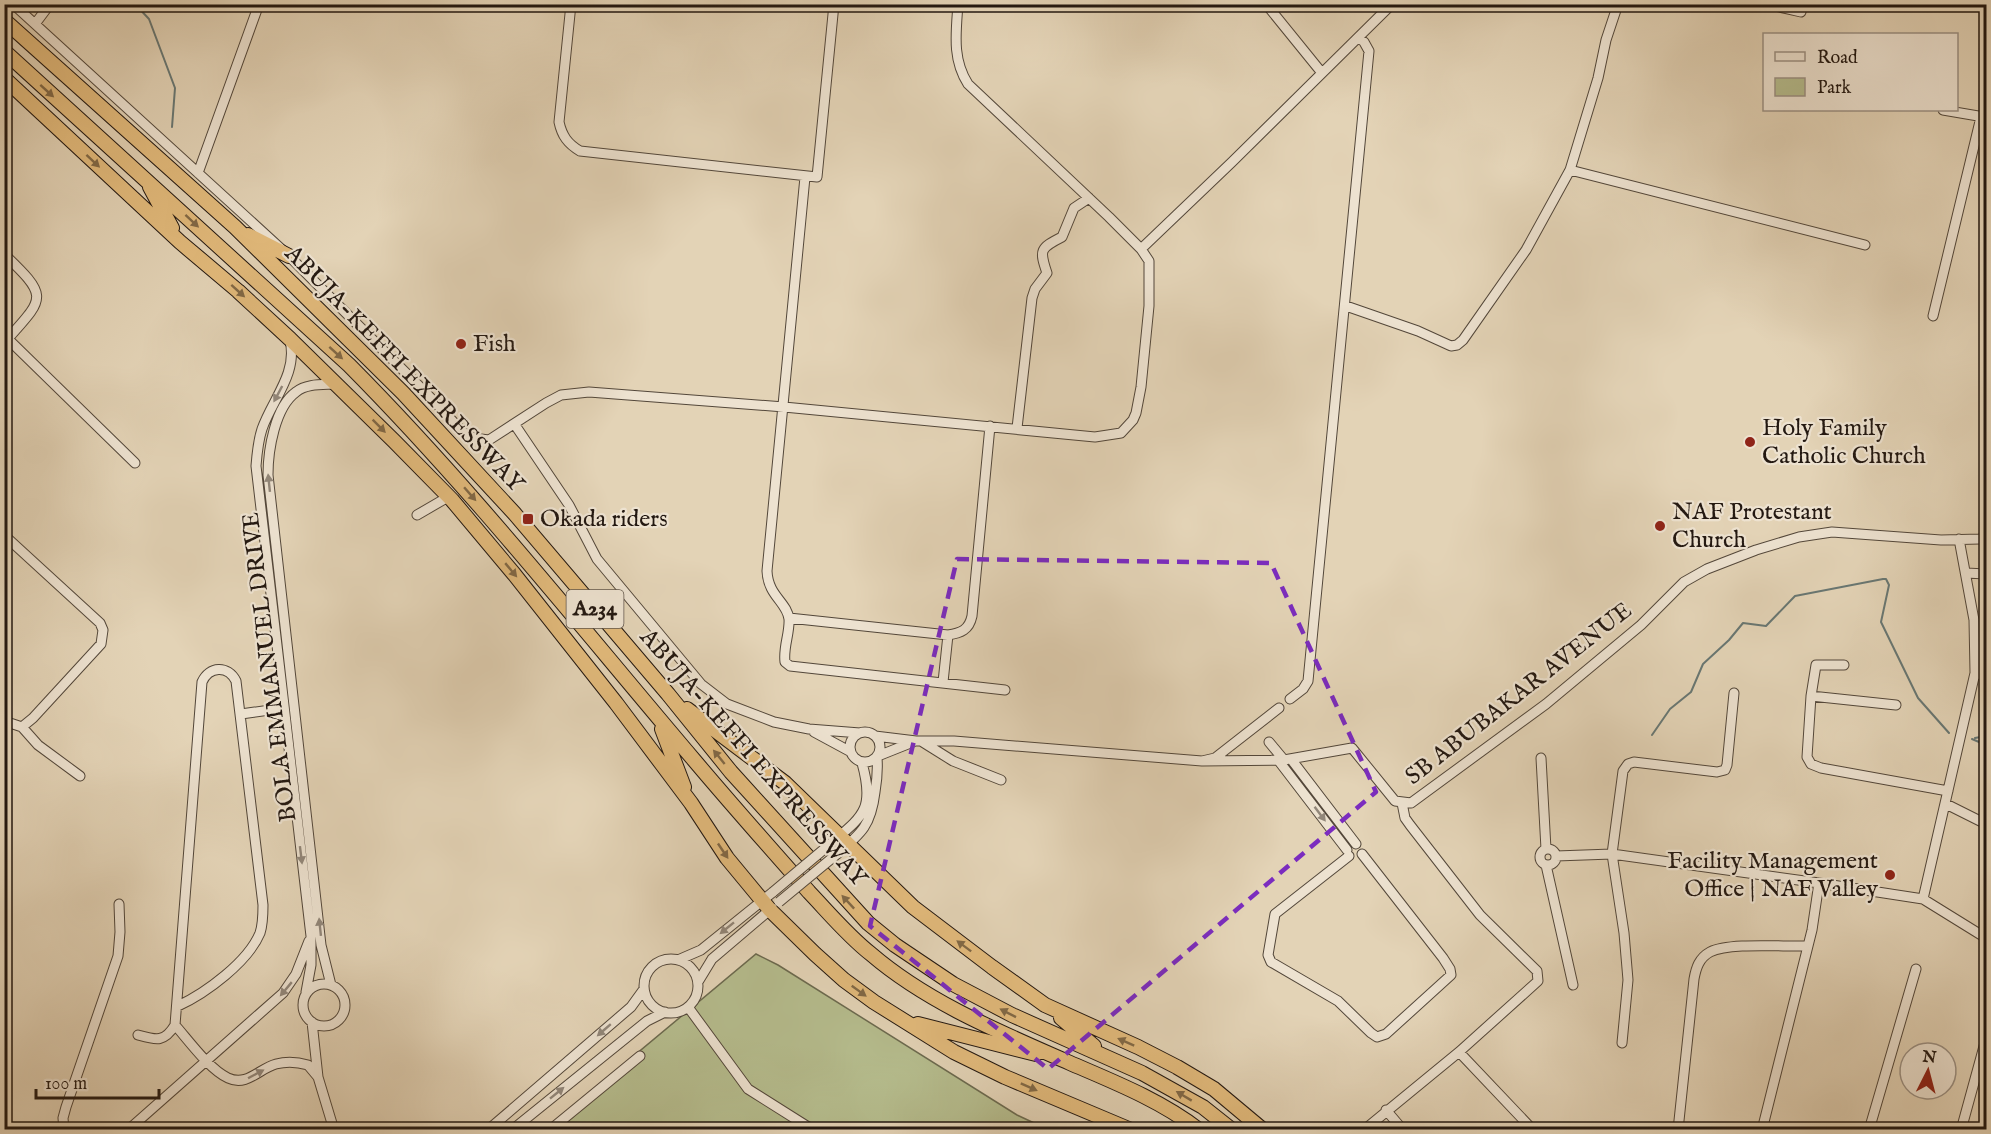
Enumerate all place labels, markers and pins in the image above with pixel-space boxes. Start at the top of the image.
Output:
place label: Fish [473,329,516,360]
marker: Fish [454,337,468,351]
place label: Holy Family Catholic Church [1762,413,1926,472]
marker: Holy Family Catholic Church [1743,435,1757,449]
place label: NAF Protestant Church [1672,497,1832,556]
place label: Okada riders [540,504,668,535]
marker: Okada riders [521,512,535,526]
marker: NAF Protestant Church [1653,519,1667,533]
place label: Facility Management Office | NAF Valley [1667,846,1878,905]
marker: Facility Management Office | NAF Valley [1883,868,1897,882]

